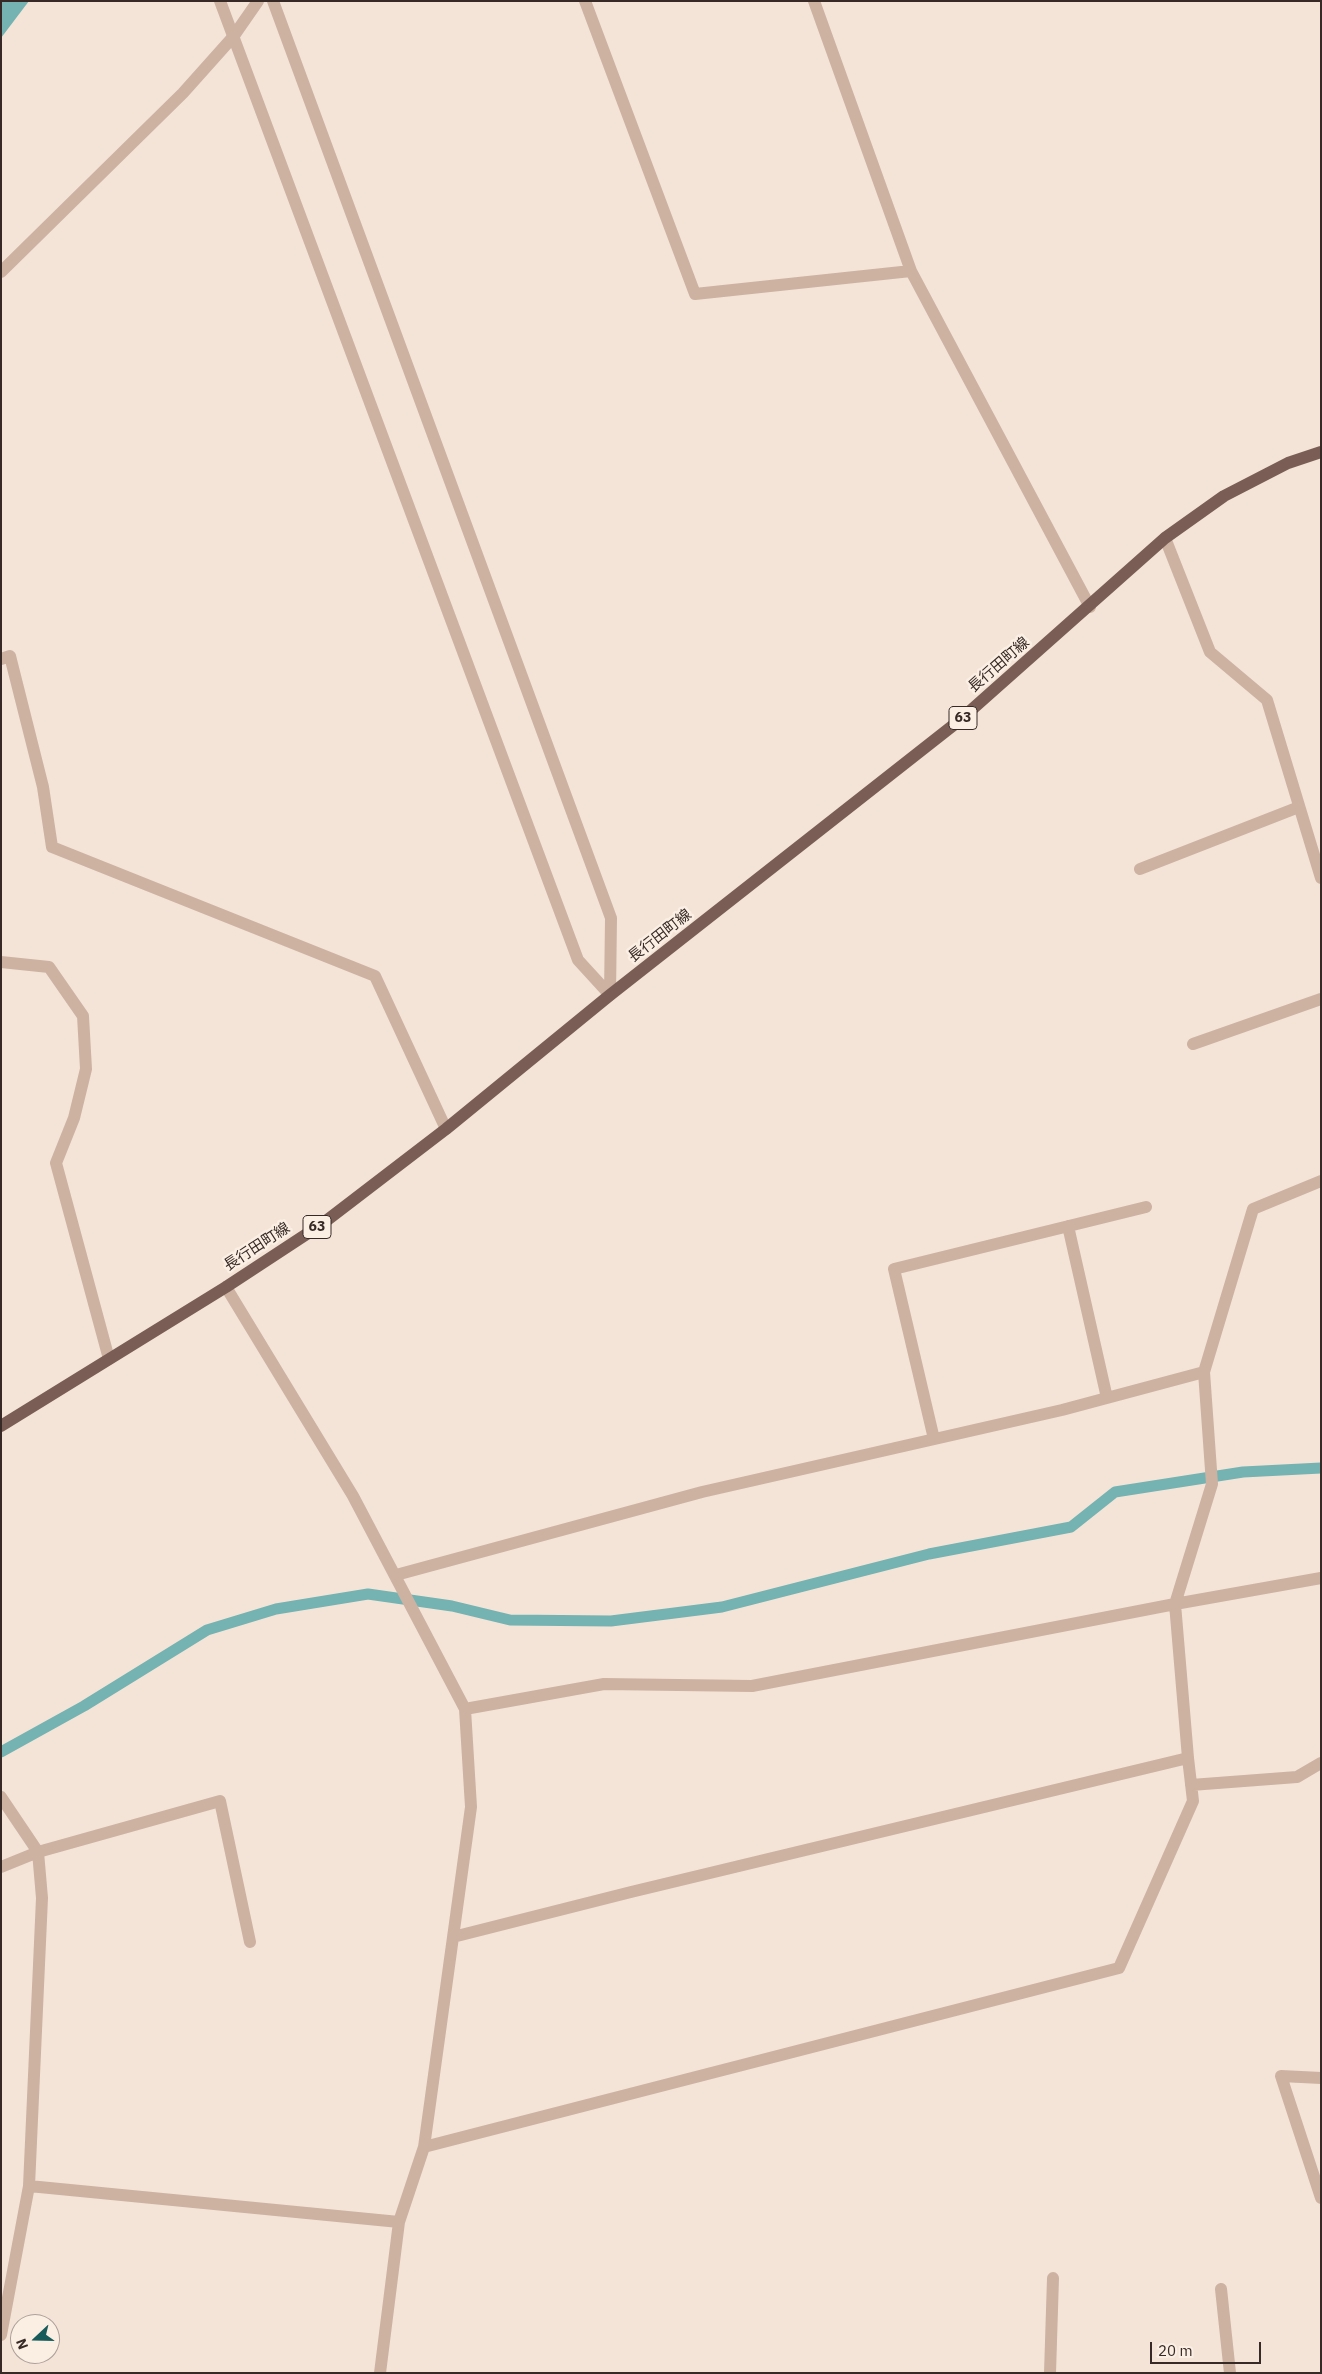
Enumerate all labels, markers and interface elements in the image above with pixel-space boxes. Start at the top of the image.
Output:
street label: 長行田町線 [965,634,1033,696]
road number: 63 [949,706,977,730]
street label: 長行田町線 [625,906,695,966]
road number: 63 [303,1216,331,1238]
street label: 長行田町線 [221,1219,293,1275]
north arrow [10,2314,60,2364]
scale bar [1152,2332,1263,2364]
text: N [12,2336,32,2352]
text: 20 m [1158,2341,1193,2360]

